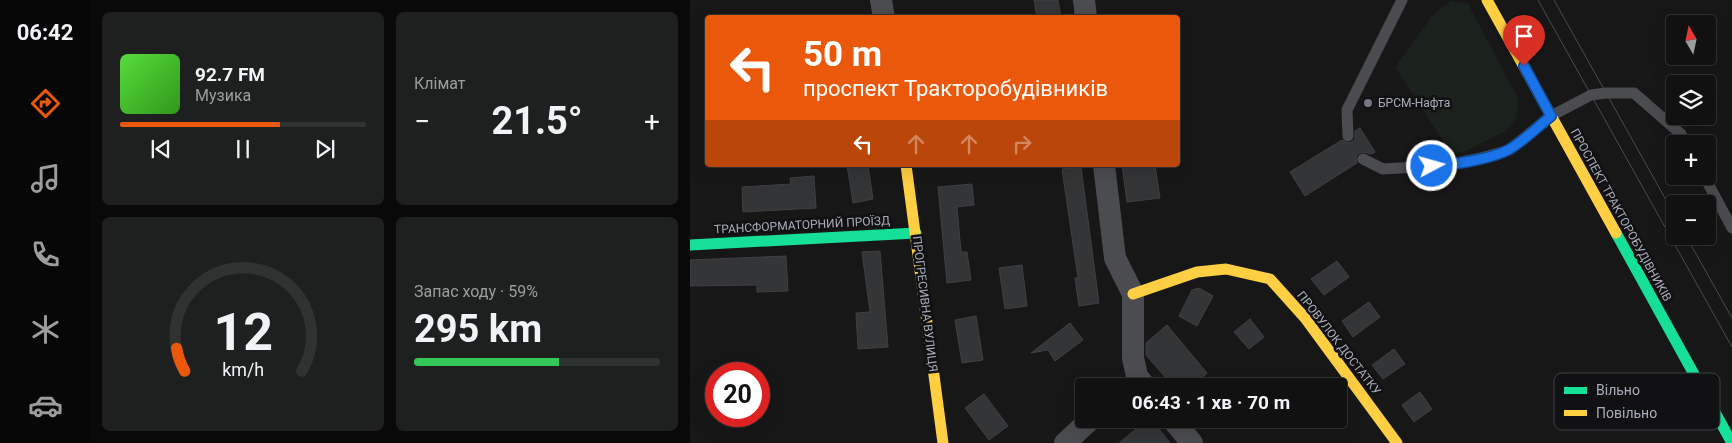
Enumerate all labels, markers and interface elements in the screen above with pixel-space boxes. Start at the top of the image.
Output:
pin [1503,15,1545,66]
north arrow [1666,15,1716,65]
map controls [1666,15,1716,245]
text: 06:42 [17,20,73,45]
icon: arrive [1510,22,1538,50]
text: 50 m [803,34,882,75]
icon: left [720,35,785,100]
text: 92.7 FM [195,63,265,86]
text: Клімат [414,74,466,93]
button: layers [1666,75,1716,125]
text: проспект Тракторобудівників [803,76,1108,101]
icon: directions [28,86,63,121]
text: Музика [195,86,251,105]
place label: БРСМ-Нафта [1378,96,1450,110]
marker: БРСМ-Нафта [1362,97,1374,109]
text: 21.5° [491,99,583,143]
text: − [414,105,430,138]
text: + [644,105,660,138]
street label: ПРОСПЕКТ ТРАКТОРОБУДІВНИКІВ [1568,126,1674,304]
icon: left [849,130,877,158]
icon: ahead [902,130,930,158]
icon: ahead [955,130,983,158]
icon: right [1008,130,1036,158]
icon: previous [147,135,175,163]
icon: pause [229,135,257,163]
icon: next [311,135,339,163]
button: + [1666,135,1716,185]
position arrow [1405,139,1457,191]
icon: music [28,161,63,196]
button: − [1666,195,1716,245]
street label: ТРАНСФОРМАТОРНИЙ ПРОЇЗД [714,212,890,237]
street label: ПРОГРЕСИВНА ВУЛИЦЯ [910,235,940,373]
icon: phone [28,237,63,272]
text: Запас ходу · 59% [414,282,538,301]
street label: ПРОВУЛОК ДОСТАТКУ [1294,288,1384,398]
text: 12 [213,302,273,363]
text: 295 km [414,307,542,351]
icon: climate [28,312,63,347]
text: km/h [222,359,264,380]
speed limit sign: 20 [705,362,770,427]
legend [1554,373,1720,430]
text: Вільно [1596,382,1640,398]
icon: car [28,388,63,423]
text: 06:43 · 1 хв · 70 m [1132,391,1290,414]
text: Повільно [1596,405,1657,421]

